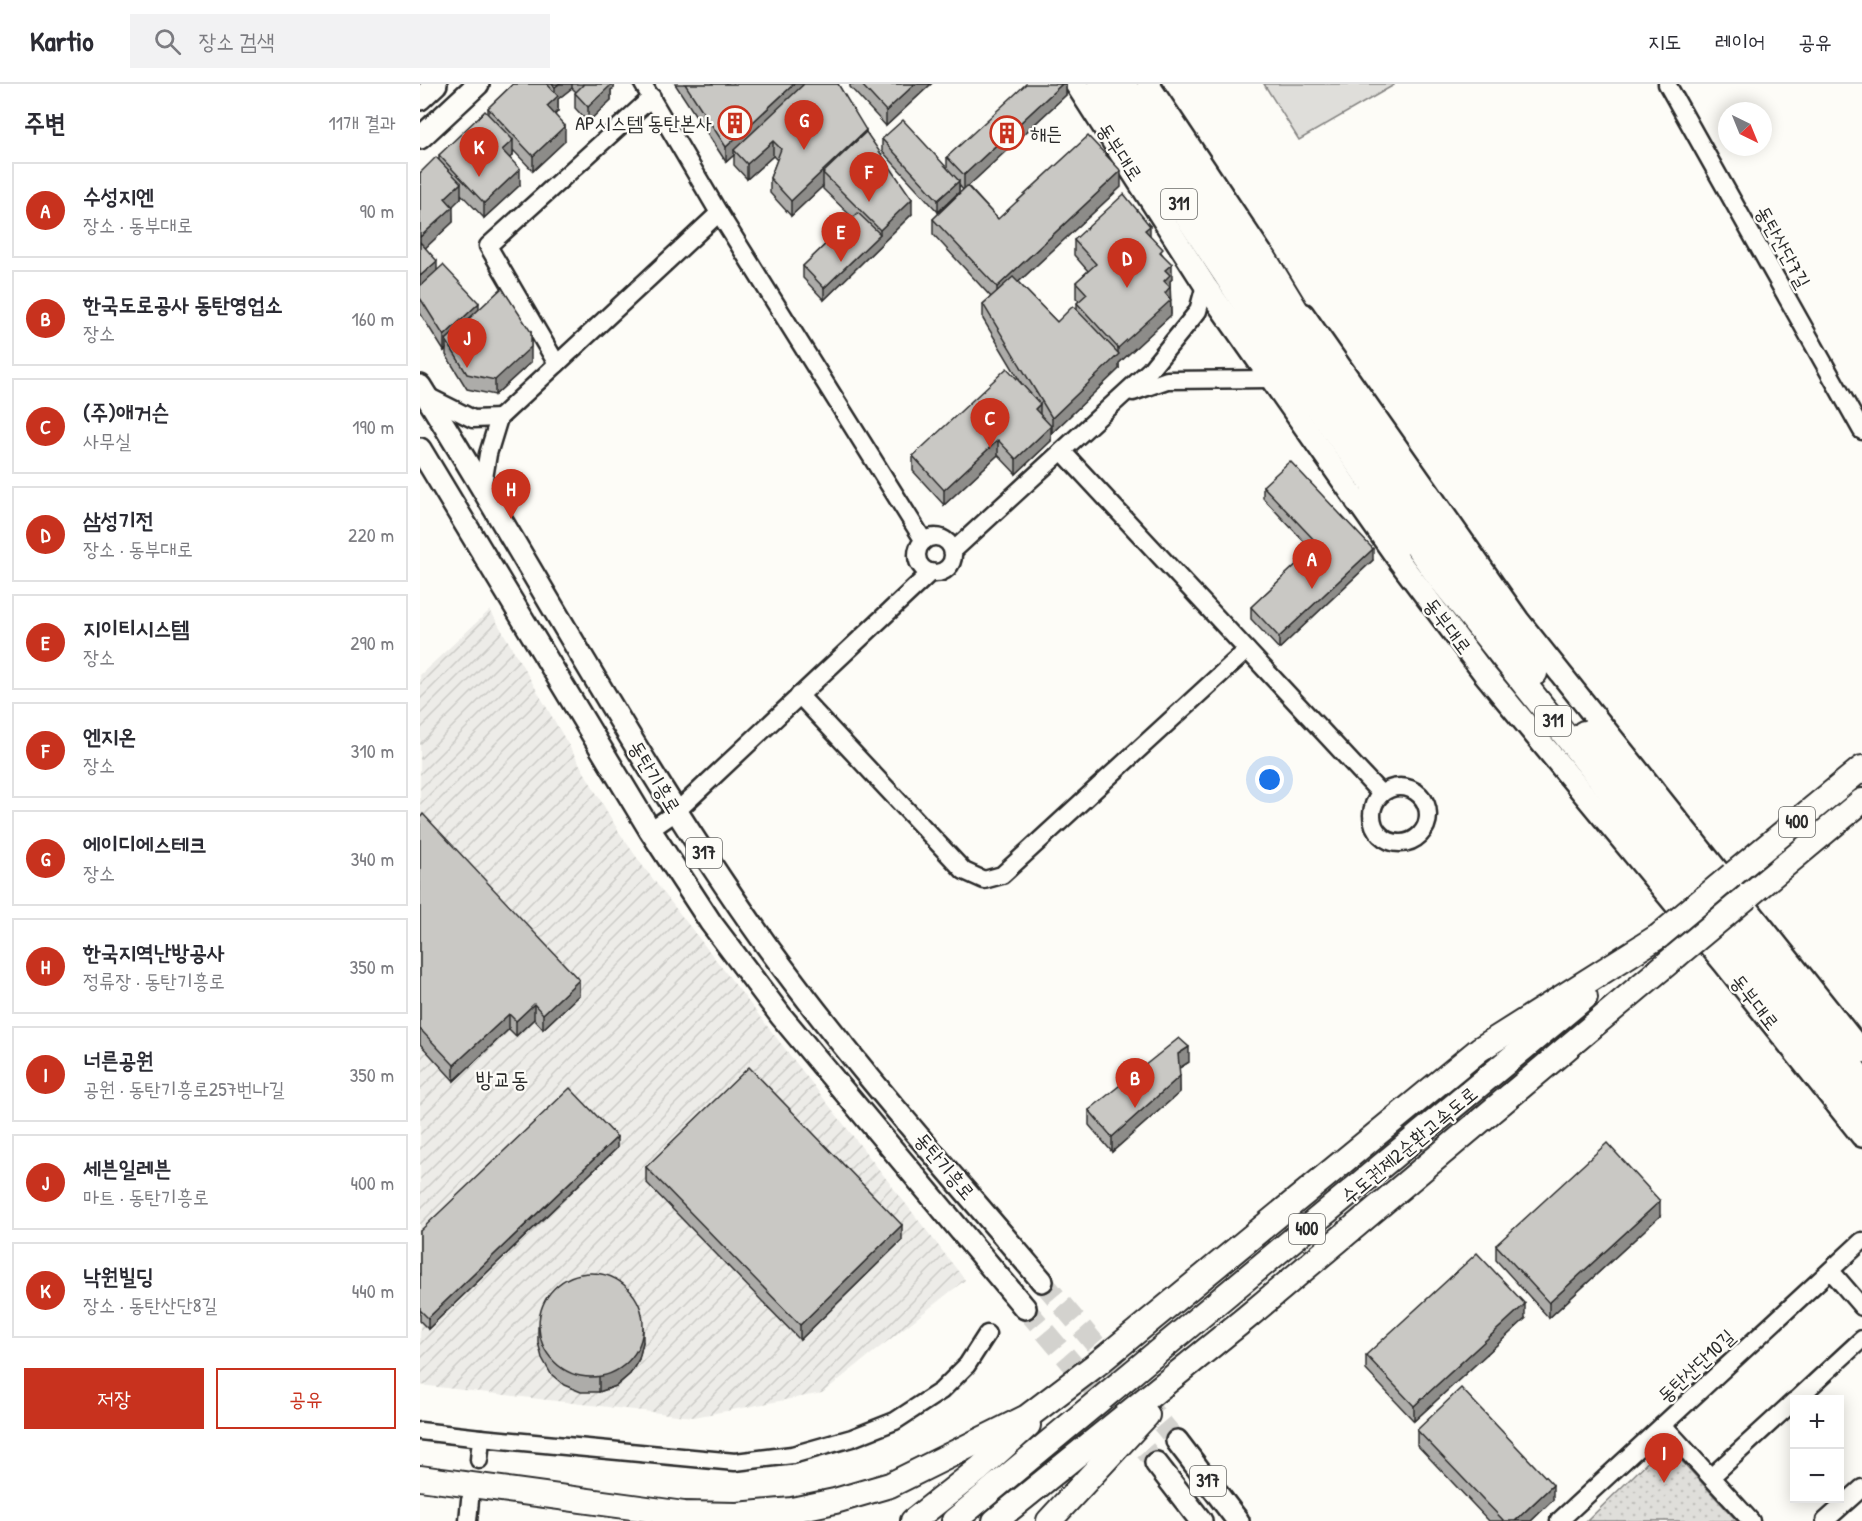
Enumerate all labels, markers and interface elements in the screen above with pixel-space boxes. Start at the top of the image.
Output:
search box [130,14,550,68]
text: Kartio [30,22,94,60]
icon: search [151,25,184,58]
text: 장소 검색 [199,26,274,56]
text: 지도 [1648,27,1682,56]
text: 레이어 [1715,27,1765,56]
text: 공유 [1798,27,1832,56]
pin: G [784,100,824,150]
north arrow [1718,102,1772,156]
text: 주변 [24,105,66,140]
building icon: AP시스템 동탄본사 [717,105,753,141]
text: 11개 결과 [329,109,396,136]
place label: AP시스템 동탄본사 [575,109,712,136]
building icon: 해든 [989,115,1025,151]
street label: 동부대로 [1092,117,1149,186]
place label: 해든 [1030,119,1062,146]
pin: K [460,128,498,177]
pin: F [850,152,888,202]
text: 수성지엔 [83,181,154,211]
road number: 311 [1161,189,1197,219]
text: A [41,197,50,224]
text: 90 m [360,197,394,224]
street label: 동탄산단7길 [1750,201,1817,293]
text: 장소 · 동부대로 [83,211,193,238]
pin: E [822,212,860,262]
pin: D [1108,238,1146,288]
text: 한국도로공사 동탄영업소 [83,289,283,319]
text: B [40,305,51,332]
text: 160 m [352,305,394,332]
pin: J [448,318,486,368]
text: 장소 [83,319,115,346]
text: (주)애거슨 [83,397,169,427]
pin: C [970,398,1010,448]
text: C [40,413,51,440]
text: 190 m [352,413,394,440]
text: 사무실 [83,427,131,454]
pin: H [492,470,530,519]
text: 삼성기전 [83,505,154,535]
text: D [41,521,50,548]
text: 220 m [348,521,394,548]
text: 장소 · 동부대로 [83,535,193,562]
pin: A [1292,540,1332,589]
street label: 동부대로 [1418,592,1479,660]
text: 지이티시스템 [83,613,189,643]
text: E [41,629,50,656]
text: 290 m [350,629,394,656]
text: 장소 [83,643,115,670]
road number: 311 [1535,706,1571,736]
text: 엔지온 [83,721,136,751]
street label: 동탄기흥로 [623,735,688,818]
text: F [42,737,49,764]
text: 310 m [351,737,394,764]
text: 장소 [83,751,115,778]
your location [1255,765,1284,794]
road number: 400 [1779,807,1815,837]
text: 에이디에스테크 [83,829,207,859]
road number: 317 [686,838,722,868]
text: G [41,845,50,872]
text: 340 m [350,845,394,872]
text: 장소 [83,859,115,886]
text: 한국지역난방공사 [83,937,225,967]
text: H [41,953,50,980]
text: 350 m [349,953,394,980]
text: 정류장 · 동탄기흥로 [83,967,225,994]
street label: 동부대로 [1725,968,1786,1035]
text: 너른공원 [83,1045,154,1075]
pin: B [1116,1058,1154,1108]
text: I [43,1061,48,1088]
text: 350 m [349,1061,394,1088]
district label: 방교동 [475,1064,529,1094]
text: 공원 · 동탄기흥로257번나길 [83,1075,285,1102]
street label: 수도권제2순환고속도로 [1335,1080,1483,1210]
street label: 동탄기흥로 [909,1126,982,1205]
text: 세븐일레븐 [83,1153,172,1183]
text: J [42,1169,49,1196]
text: 400 m [350,1169,394,1196]
text: 마트 · 동탄기흥로 [83,1183,209,1210]
road number: 400 [1289,1214,1325,1244]
text: 낙원빌딩 [83,1261,154,1291]
text: K [40,1277,51,1304]
text: 440 m [352,1277,394,1304]
text: 장소 · 동탄산단8길 [83,1291,218,1318]
street label: 동탄산단10길 [1651,1323,1740,1408]
button: 저장 [24,1368,204,1429]
button: 공유 [216,1368,396,1429]
map controls [1790,1395,1844,1503]
button: + [1790,1395,1844,1449]
pin: I [1644,1434,1684,1483]
button: − [1790,1449,1844,1503]
road number: 317 [1190,1466,1226,1496]

